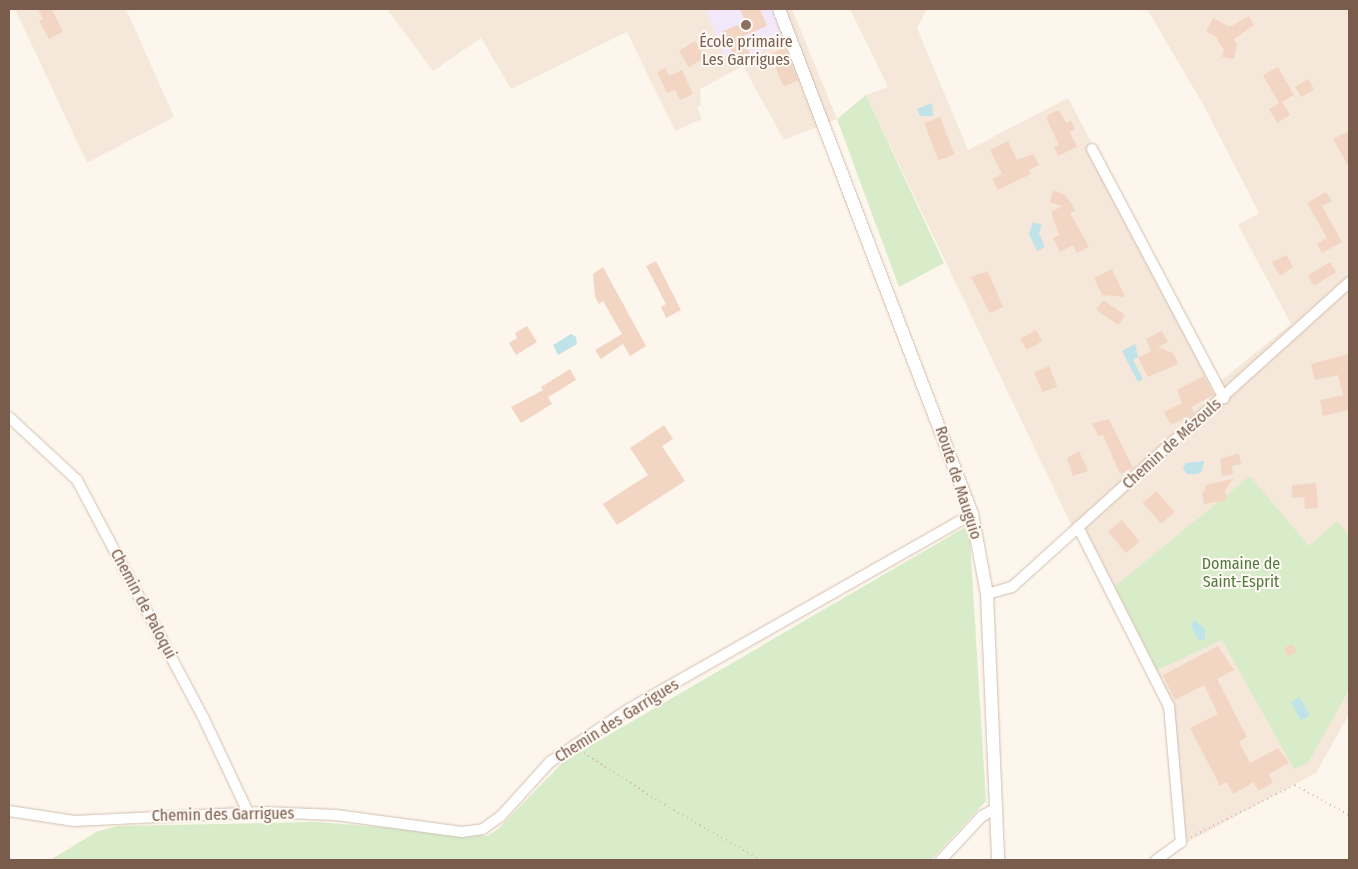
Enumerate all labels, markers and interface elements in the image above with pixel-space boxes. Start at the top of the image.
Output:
marker: École primaire Les Garrigues [740,19,752,31]
place label: École primaire Les Garrigues [699,32,793,70]
street label: Chemin de Mézouls [1119,395,1225,493]
street label: Route de Mauguio [931,424,985,542]
street label: Chemin de Paloqui [106,546,180,662]
park label: Domaine de Saint-Esprit [1202,554,1280,592]
street label: Chemin des Garrigues [551,675,683,767]
street label: Chemin des Garrigues [152,804,294,826]

